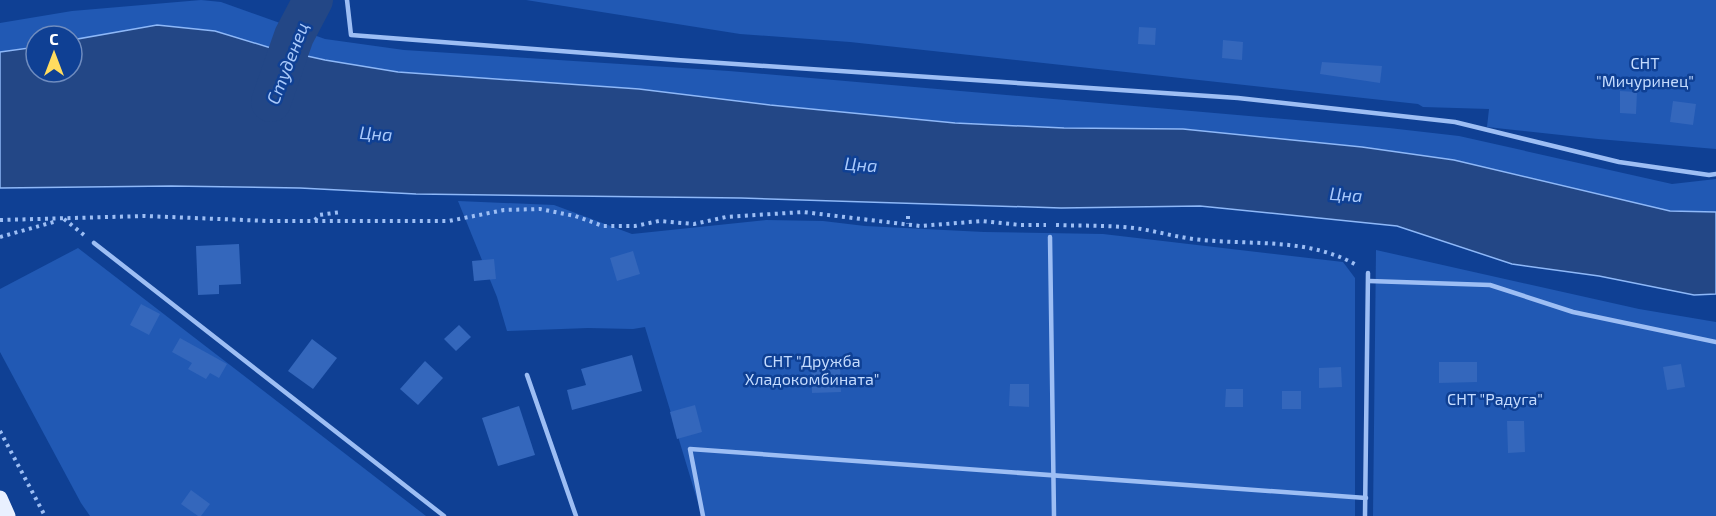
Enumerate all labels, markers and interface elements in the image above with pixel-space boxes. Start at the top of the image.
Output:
water label: Студенец [261,19,313,107]
north arrow [24,24,84,84]
text: С [49,29,59,48]
park label: СНТ "Мичуринец" [1596,53,1694,91]
water label: Цна [359,121,393,145]
water label: Цна [844,152,878,176]
water label: Цна [1329,182,1363,206]
park label: СНТ "Дружба Хладокомбината" [745,351,879,388]
park label: СНТ "Радуга" [1447,389,1543,409]

